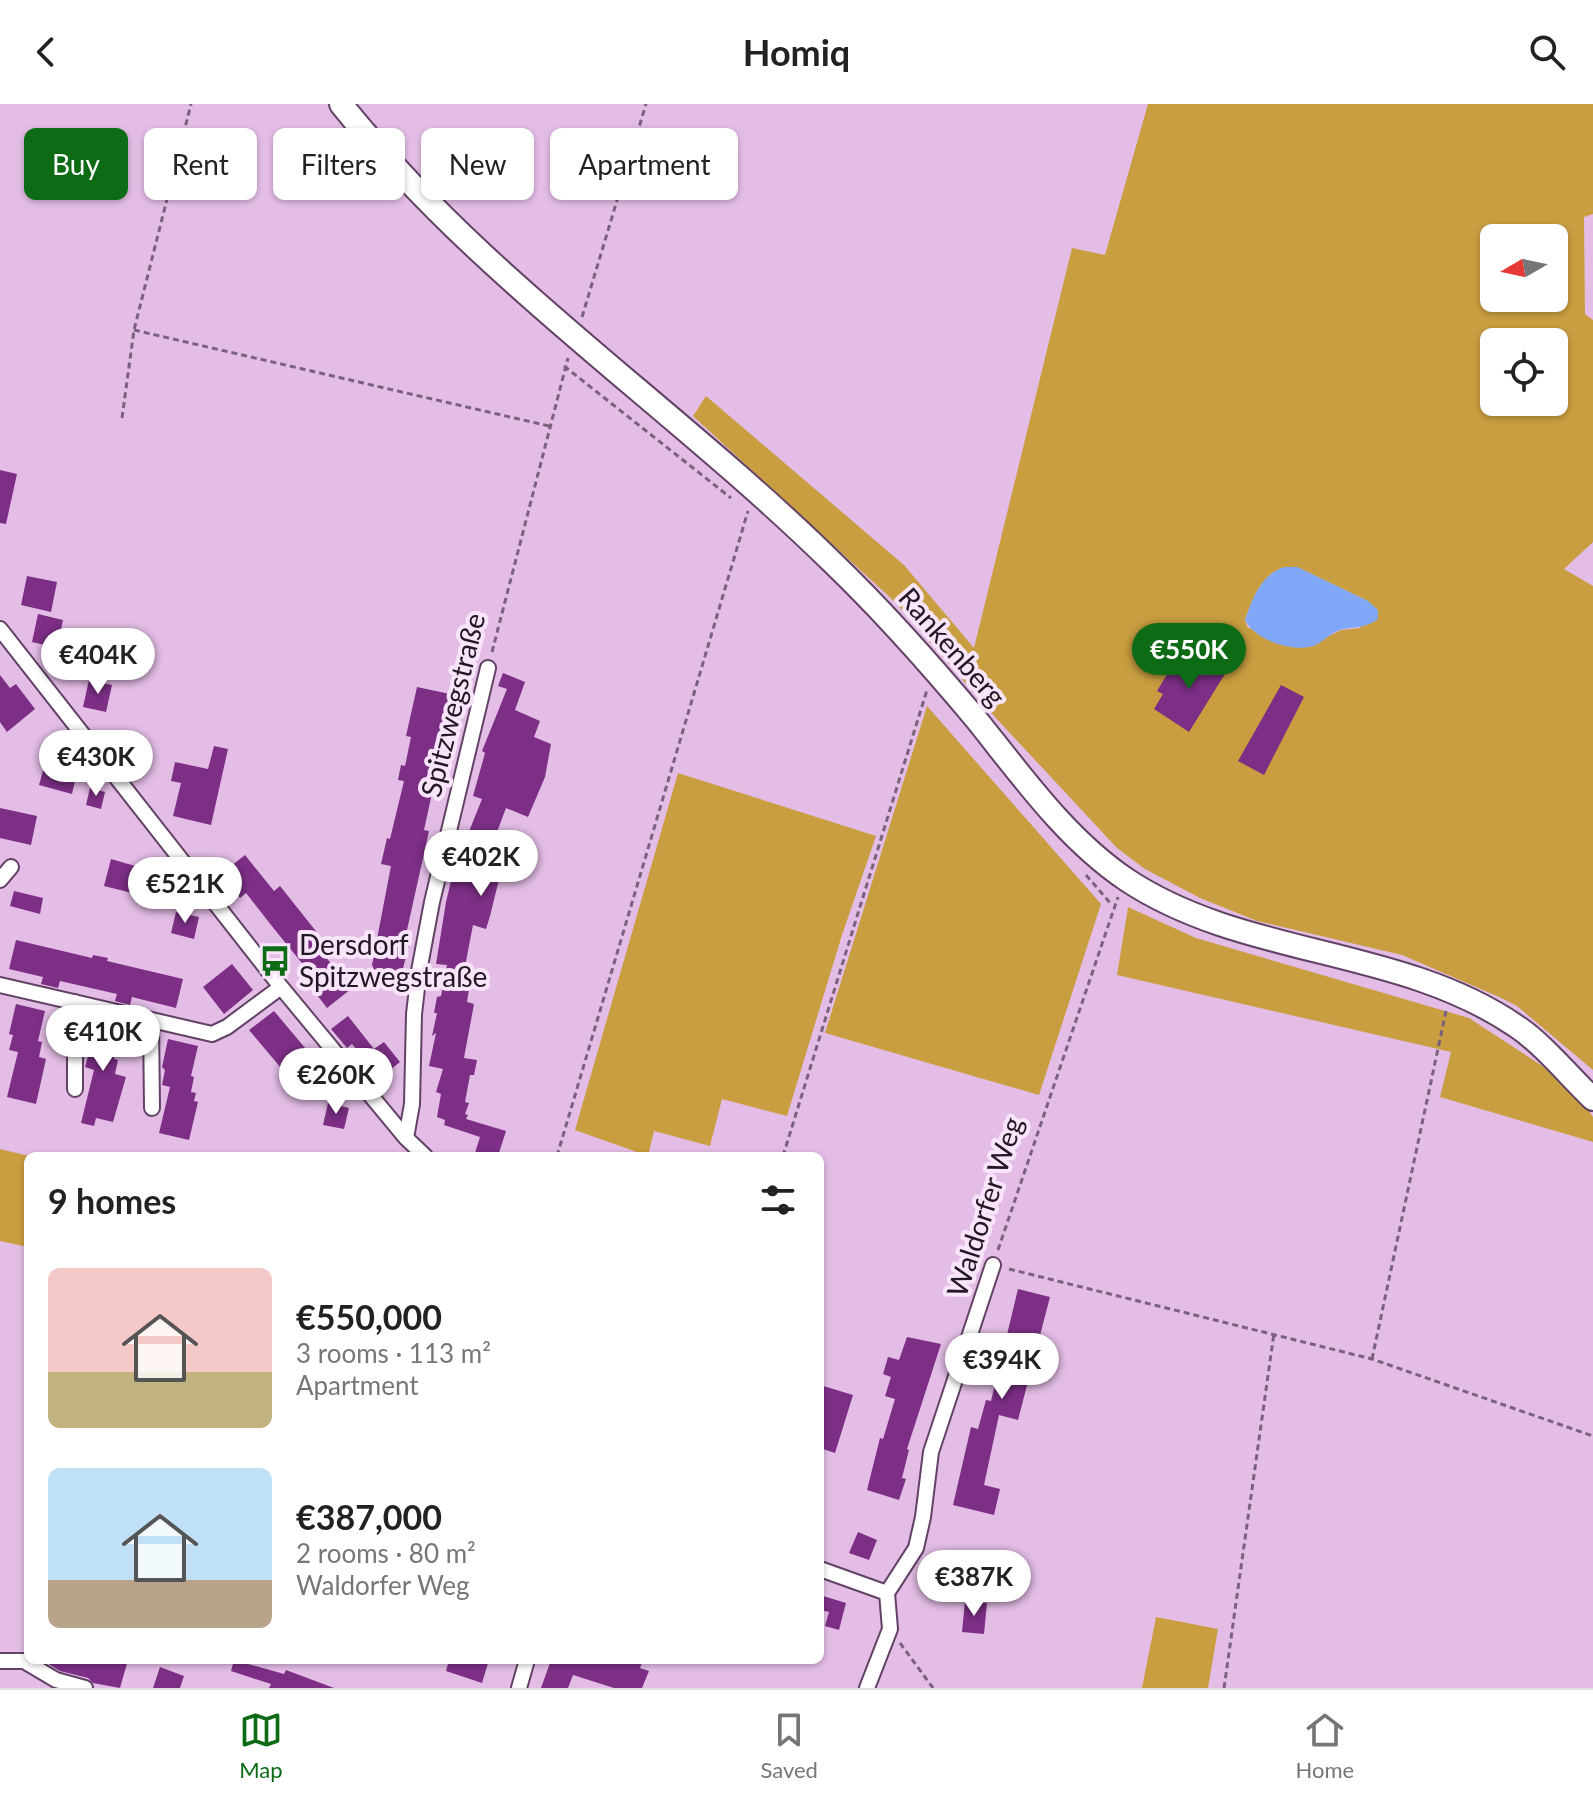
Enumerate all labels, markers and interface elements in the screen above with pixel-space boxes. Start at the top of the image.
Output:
icon: back [24,30,68,74]
text: Homiq [743,30,850,74]
icon: search [1525,30,1569,74]
chip: Buy [24,128,128,200]
chip: Rent [144,128,257,200]
chip: Filters [273,128,405,200]
chip: New [421,128,534,200]
chip: Apartment [550,128,738,200]
north arrow [1480,224,1568,312]
map controls [1480,224,1568,416]
button: locate [1480,328,1568,416]
street label: Rankenberg [892,580,1013,712]
street label: Spitzwegstraße [413,609,491,800]
pin: €550K [1133,623,1245,691]
pin: €404K [42,628,154,696]
text: €550K [1150,633,1228,665]
text: €404K [59,638,137,670]
pin: €430K [40,730,152,798]
text: €430K [57,740,135,772]
pin: €402K [425,830,537,898]
text: €402K [442,840,520,872]
pin: €521K [129,857,241,925]
text: €521K [146,867,224,899]
place label: Dersdorf Spitzwegstraße [299,927,487,993]
bus stop icon: Dersdorf Spitzwegstraße [258,944,292,978]
pin: €410K [47,1005,159,1073]
text: €410K [64,1015,142,1047]
pin: €260K [280,1048,392,1116]
text: €260K [297,1058,375,1090]
street label: Waldorfer Weg [939,1113,1029,1301]
icon: filters [756,1178,800,1222]
text: 9 homes [48,1180,176,1221]
text: €550,000 [296,1296,442,1337]
icon: home [112,1300,208,1396]
pin: €394K [946,1333,1058,1401]
text: 3 rooms · 113 m² [296,1337,491,1369]
text: €394K [963,1343,1041,1375]
text: Apartment [296,1369,419,1401]
text: €387,000 [296,1496,442,1537]
icon: home [112,1500,208,1596]
text: 2 rooms · 80 m² [296,1537,476,1569]
pin: €387K [918,1550,1030,1618]
text: €387K [935,1560,1013,1592]
text: Waldorfer Weg [296,1569,470,1601]
tab: Map [239,1708,283,1783]
tab: Saved [760,1708,818,1783]
tab: Home [1296,1708,1354,1783]

